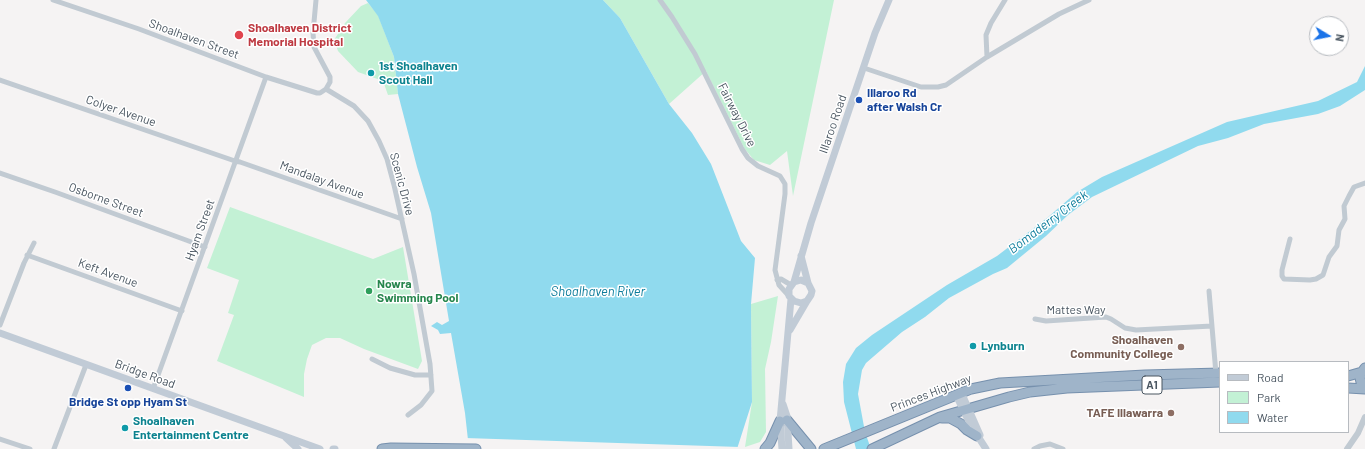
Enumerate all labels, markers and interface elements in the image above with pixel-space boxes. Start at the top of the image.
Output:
street label: Shoalhaven Street [147,16,241,62]
north arrow [1309,16,1349,56]
place label: Shoalhaven District Memorial Hospital [248,21,351,49]
marker: Shoalhaven District Memorial Hospital [233,29,245,41]
text: N [1333,33,1347,43]
place label: 1st Shoalhaven Scout Hall [379,59,458,87]
marker: 1st Shoalhaven Scout Hall [366,68,376,78]
street label: Fairway Drive [715,81,759,149]
place label: Illaroo Rd after Walsh Cr [867,86,942,114]
street label: Colyer Avenue [84,92,158,130]
street label: Illaroo Road [816,93,850,155]
marker: Illaroo Rd after Walsh Cr [854,95,864,105]
street label: Scenic Drive [387,151,417,217]
street label: Mandalay Avenue [278,158,366,202]
street label: Osborne Street [67,180,145,220]
water label: Bomaderry Creek [1005,187,1091,257]
street label: Hyam Street [182,197,218,263]
street label: Keft Avenue [76,256,140,290]
place label: Nowra Swimming Pool [377,277,458,305]
water label: Shoalhaven River [551,284,645,300]
marker: Nowra Swimming Pool [364,286,374,296]
street label: Mattes Way [1046,303,1106,317]
place label: Shoalhaven Community College [1070,333,1173,361]
place label: Lynburn [981,339,1025,353]
marker: Lynburn [968,341,978,351]
marker: Shoalhaven Community College [1176,342,1186,352]
street label: Bridge Road [113,356,177,392]
legend [1219,361,1349,433]
text: Road [1257,370,1284,384]
street label: Princes Highway [889,371,973,415]
road number: A1 [1142,376,1162,394]
marker: Bridge St opp Hyam St [123,383,133,393]
text: Park [1257,390,1281,404]
place label: Bridge St opp Hyam St [69,395,187,409]
place label: TAFE Illawarra [1087,406,1163,420]
marker: TAFE Illawarra [1166,408,1176,418]
text: Water [1257,410,1288,424]
place label: Shoalhaven Entertainment Centre [133,414,249,442]
marker: Shoalhaven Entertainment Centre [120,423,130,433]

